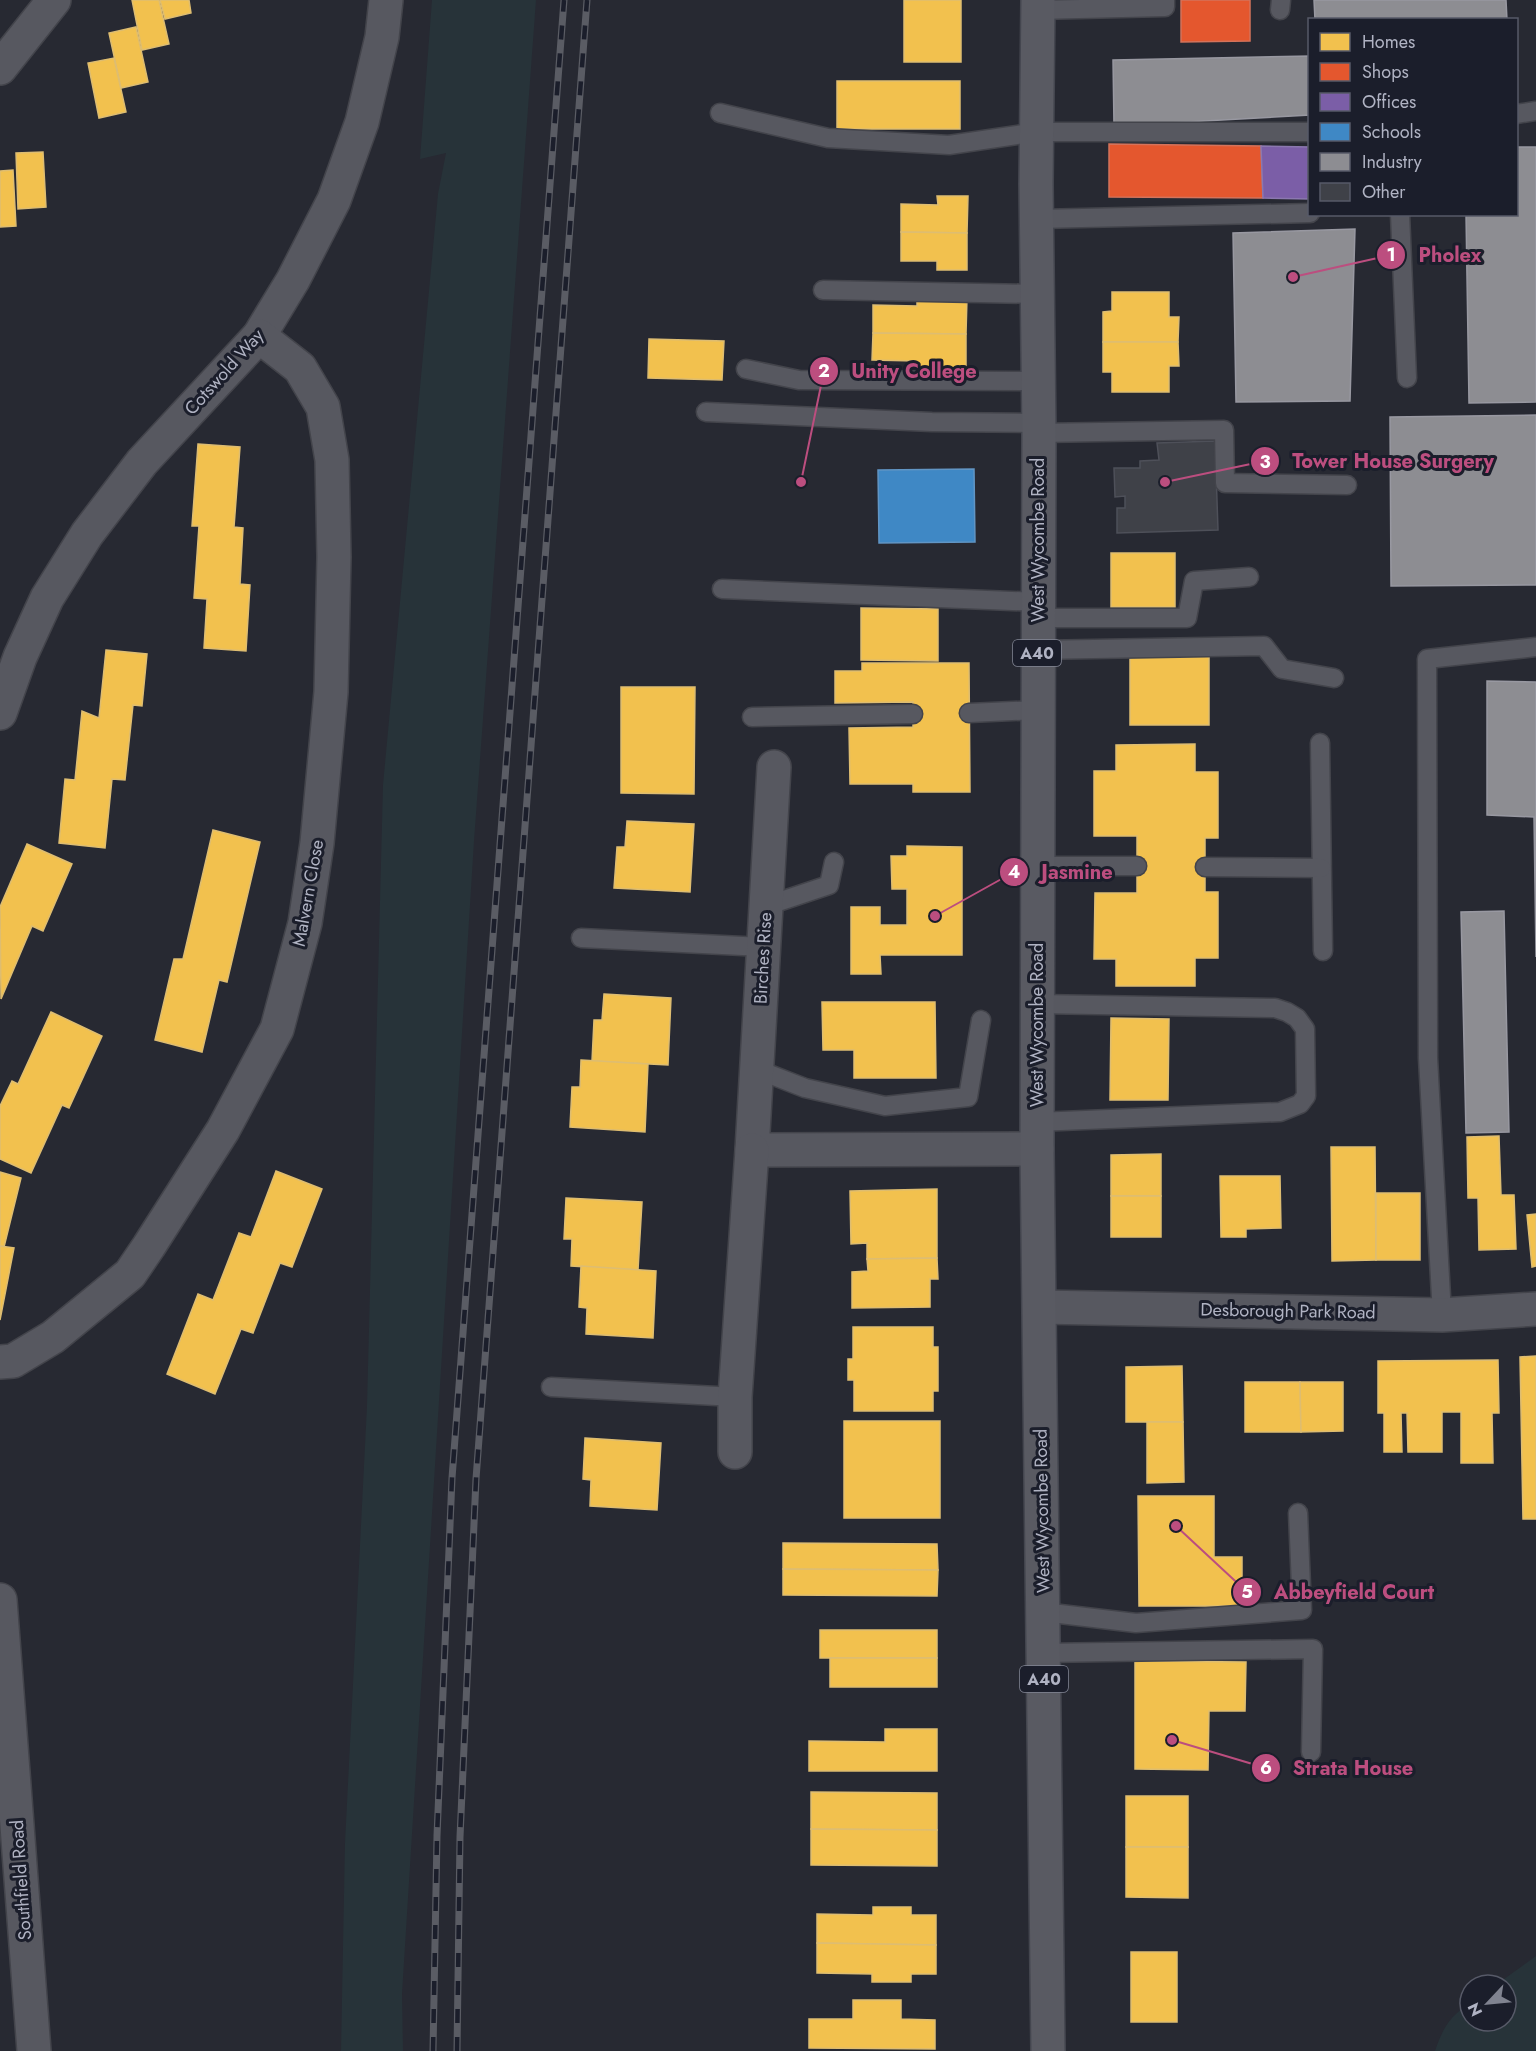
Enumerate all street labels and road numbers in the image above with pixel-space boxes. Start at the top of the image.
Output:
street label: Cotswold Way [178,323,270,421]
street label: West Wycombe Road [1025,458,1051,622]
road number: A40 [1013,640,1061,666]
street label: Malvern Close [286,837,330,949]
street label: Birches Rise [748,911,778,1005]
street label: West Wycombe Road [1024,943,1050,1107]
street label: Desborough Park Road [1200,1296,1376,1326]
street label: West Wycombe Road [1028,1429,1056,1593]
road number: A40 [1020,1666,1068,1692]
street label: Southfield Road [4,1819,38,1941]

